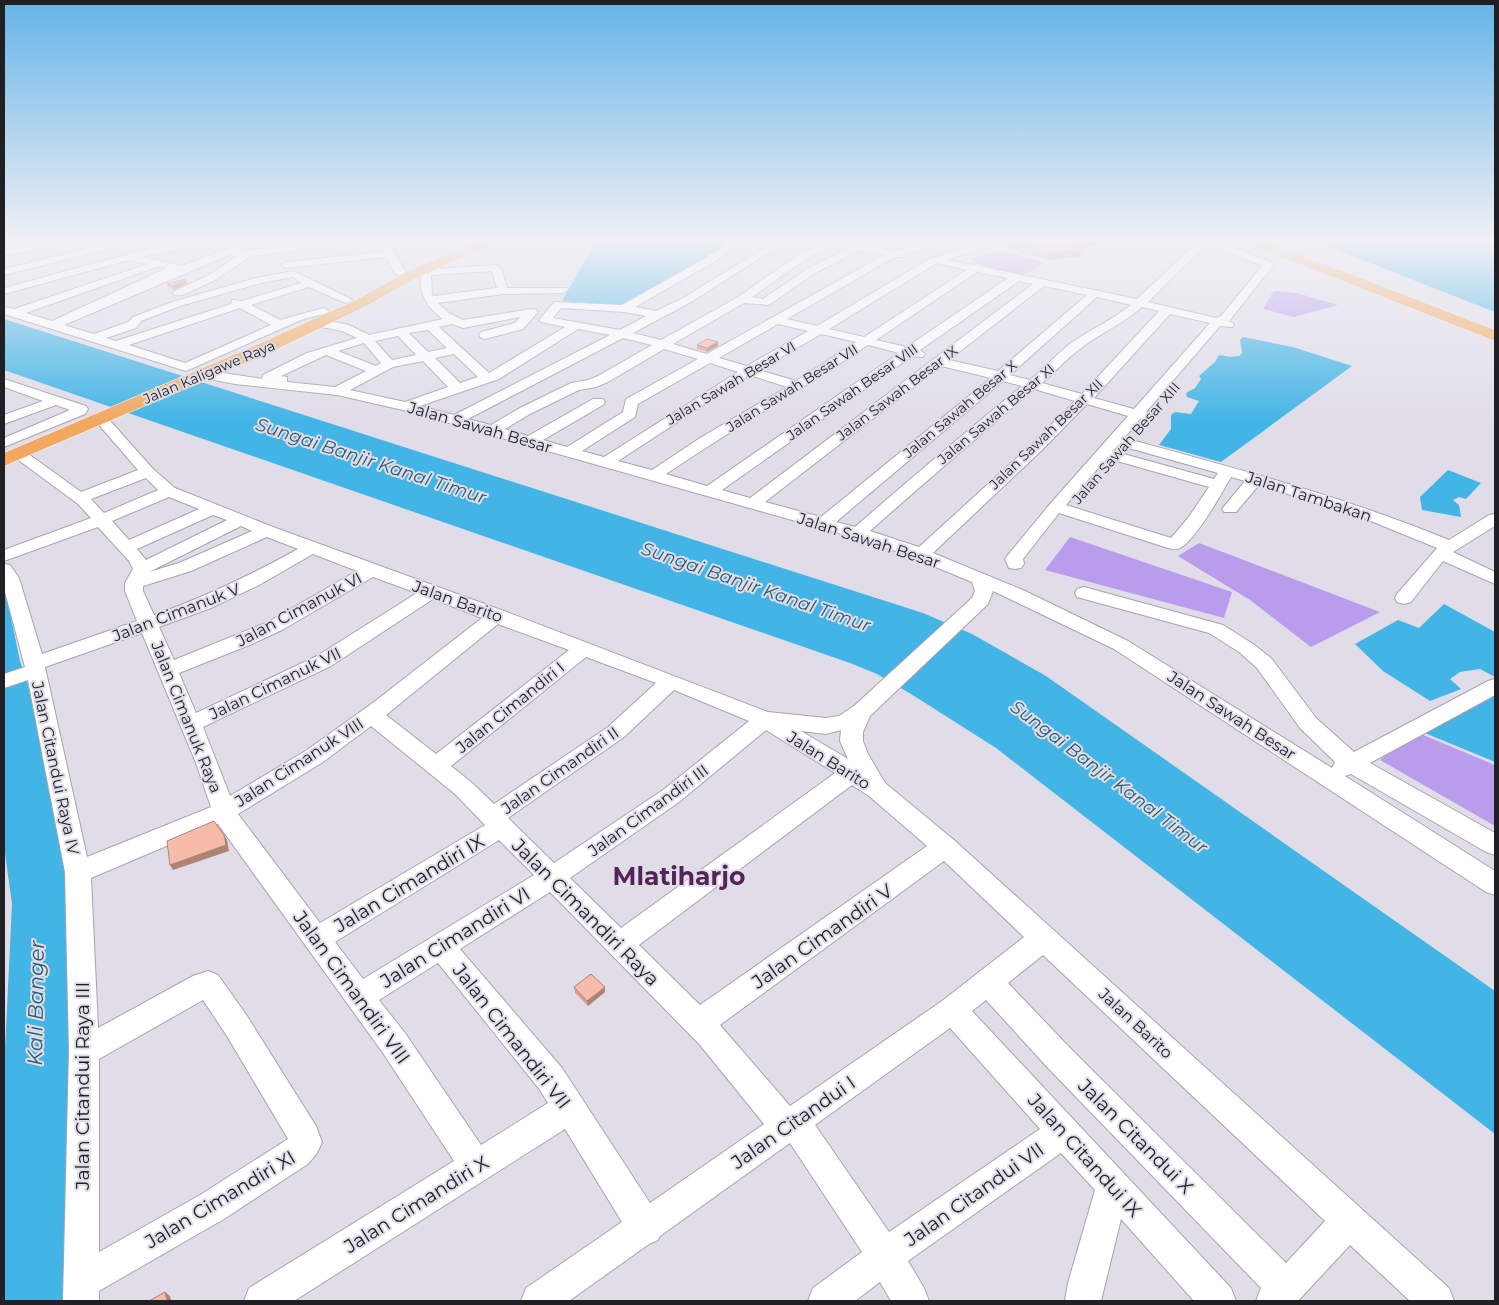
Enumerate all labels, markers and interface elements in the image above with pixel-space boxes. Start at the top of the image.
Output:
street label: Jalan Kaligawe Raya [139,336,278,408]
street label: Jalan Sawah Besar VI [662,337,799,429]
street label: Jalan Sawah Besar VII [722,340,861,436]
street label: Jalan Sawah Besar VIII [782,340,921,445]
street label: Jalan Sawah Besar IX [832,342,961,445]
street label: Jalan Sawah Besar X [899,356,1021,463]
street label: Jalan Sawah Besar XI [933,360,1058,469]
street label: Jalan Sawah Besar XII [985,375,1107,494]
street label: Jalan Sawah Besar XIII [1068,378,1184,508]
street label: Jalan Sawah Besar [405,398,554,457]
water label: Sungai Banjir Kanal Timur [253,413,490,509]
street label: Jalan Tambakan [1243,467,1374,526]
street label: Jalan Sawah Besar [794,508,943,573]
water label: Sungai Banjir Kanal Timur [638,537,874,637]
street label: Jalan Cimanuk VI [232,568,365,651]
street label: Jalan Barito [409,576,505,627]
street label: Jalan Cimanuk V [109,579,243,646]
street label: Jalan Cimanuk Raya [147,638,226,796]
street label: Jalan Cimanuk VII [205,643,344,724]
street label: Jalan Cimandiri I [452,658,568,758]
street label: Jalan Sawah Besar [1163,666,1299,764]
street label: Jalan Citandui Raya IV [28,679,83,857]
water label: Sungai Banjir Kanal Timur [1006,696,1213,859]
street label: Jalan Cimanuk VIII [231,714,367,812]
street label: Jalan Cimandiri II [497,723,623,819]
street label: Jalan Barito [783,727,874,793]
street label: Jalan Cimandiri III [584,761,712,861]
street label: Jalan Cimandiri IX [329,829,489,938]
street label: Jalan Cimandiri Raya [507,833,664,991]
district label: Mlatiharjo [613,861,745,891]
street label: Jalan Cimandiri V [747,879,898,994]
street label: Jalan Cimandiri VI [375,882,534,993]
street label: Jalan Cimandiri VIII [288,906,415,1068]
water label: Kali Banger [22,940,49,1066]
street label: Jalan Cimandiri VII [447,958,575,1113]
street label: Jalan Citandui Raya III [71,982,94,1191]
street label: Jalan Barito [1094,984,1177,1063]
street label: Jalan Citandui I [726,1071,860,1174]
street label: Jalan Citandui X [1073,1073,1198,1199]
street label: Jalan Citandui IX [1022,1088,1146,1222]
street label: Jalan Citandui VII [899,1138,1048,1252]
street label: Jalan Cimandiri XI [140,1146,299,1254]
street label: Jalan Cimandiri X [339,1150,493,1259]

